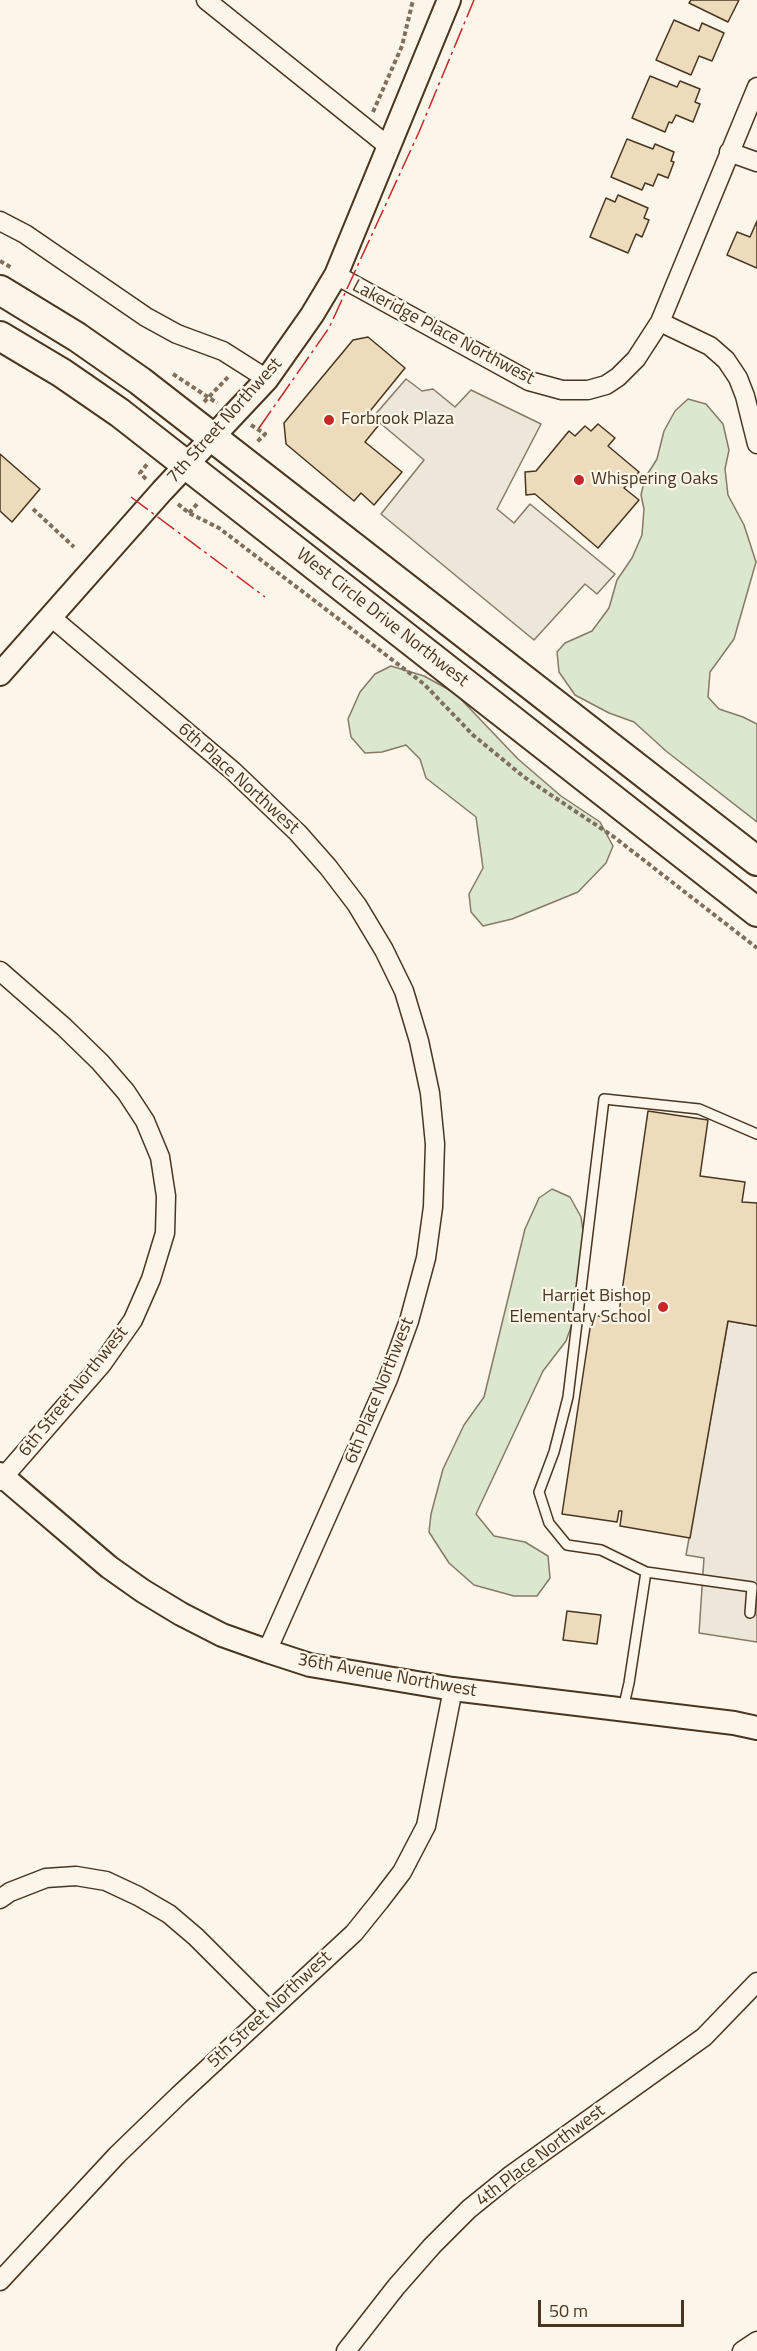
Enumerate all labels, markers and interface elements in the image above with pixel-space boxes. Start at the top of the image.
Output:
street label: Lakeridge Place Northwest [348,276,538,390]
street label: 7th Street Northwest [163,354,287,488]
place label: Forbrook Plaza [341,409,454,431]
marker: Forbrook Plaza [322,413,336,427]
place label: Whispering Oaks [591,469,718,491]
marker: Whispering Oaks [572,473,586,487]
street label: West Circle Drive Northwest [292,544,472,692]
street label: 6th Place Northwest [173,719,303,839]
place label: Harriet Bishop Elementary School [509,1286,651,1328]
marker: Harriet Bishop Elementary School [656,1300,670,1314]
street label: 6th Place Northwest [341,1315,419,1467]
street label: 6th Street Northwest [15,1322,133,1462]
street label: 36th Avenue Northwest [296,1650,478,1702]
street label: 5th Street Northwest [204,1947,336,2073]
street label: 4th Place Northwest [472,2101,610,2211]
scale bar [541,2288,686,2326]
text: 50 m [549,2297,588,2324]

